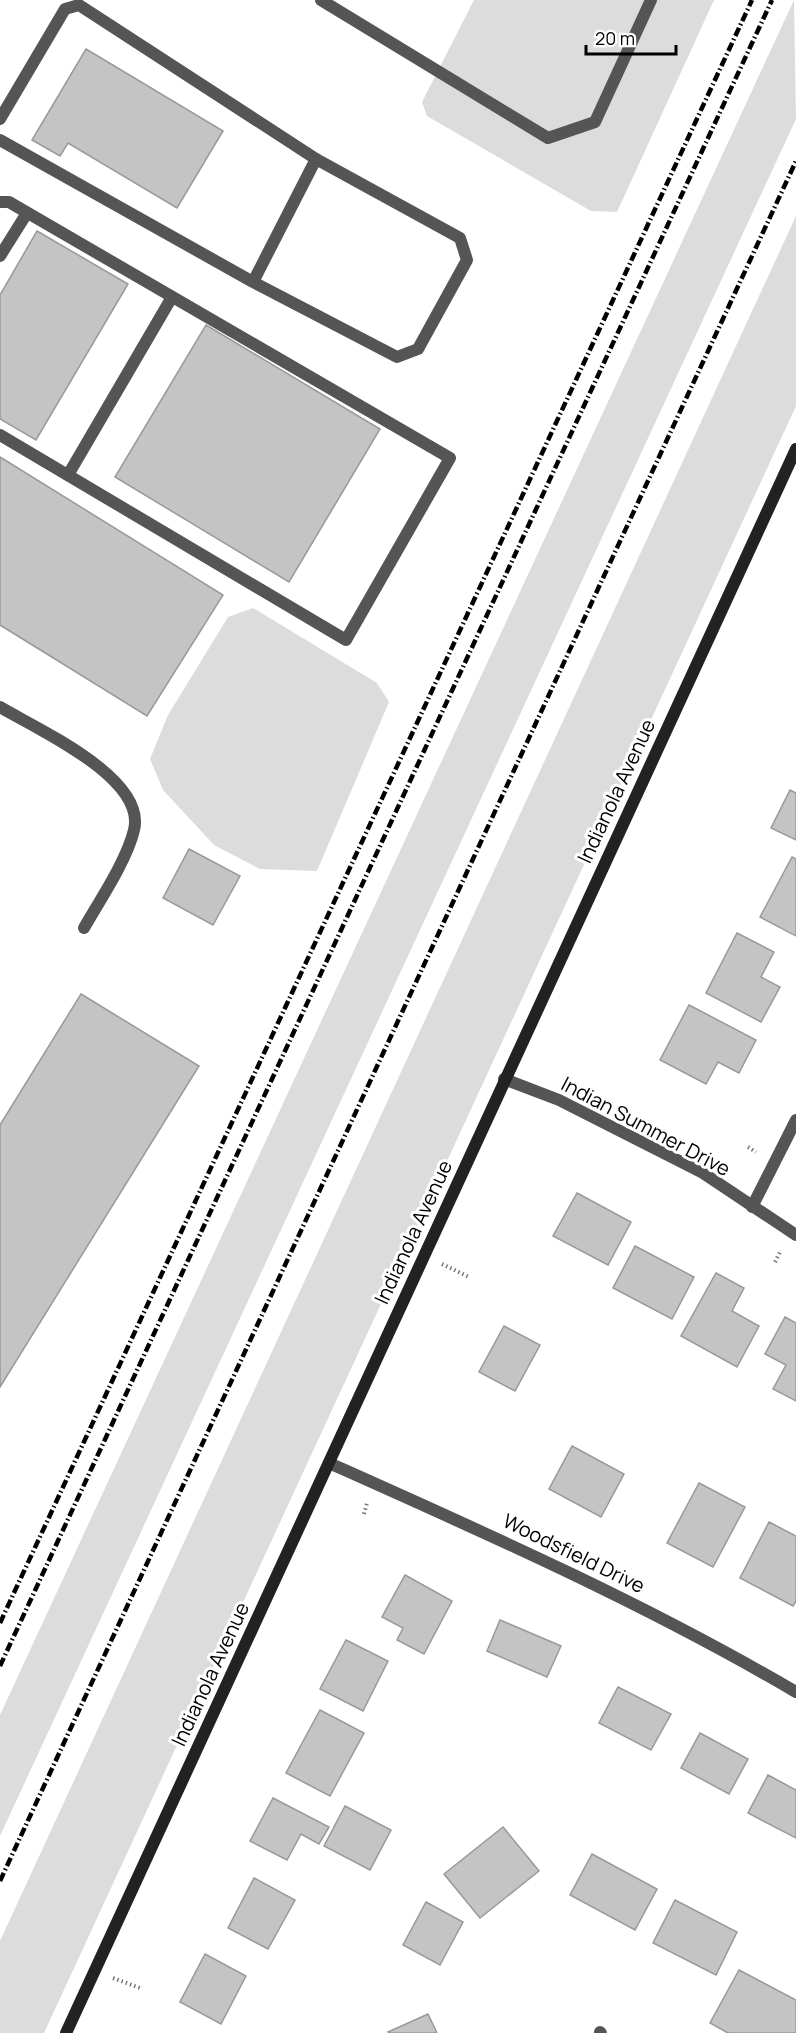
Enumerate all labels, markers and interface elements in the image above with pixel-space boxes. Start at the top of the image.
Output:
scale bar [586,18,676,56]
text: 20 m [595,26,635,50]
street label: Indianola Avenue [571,715,661,867]
street label: Indian Summer Drive [557,1070,735,1182]
street label: Indianola Avenue [368,1156,458,1308]
street label: Woodsfield Drive [499,1507,649,1599]
street label: Indianola Avenue [165,1598,255,1750]

